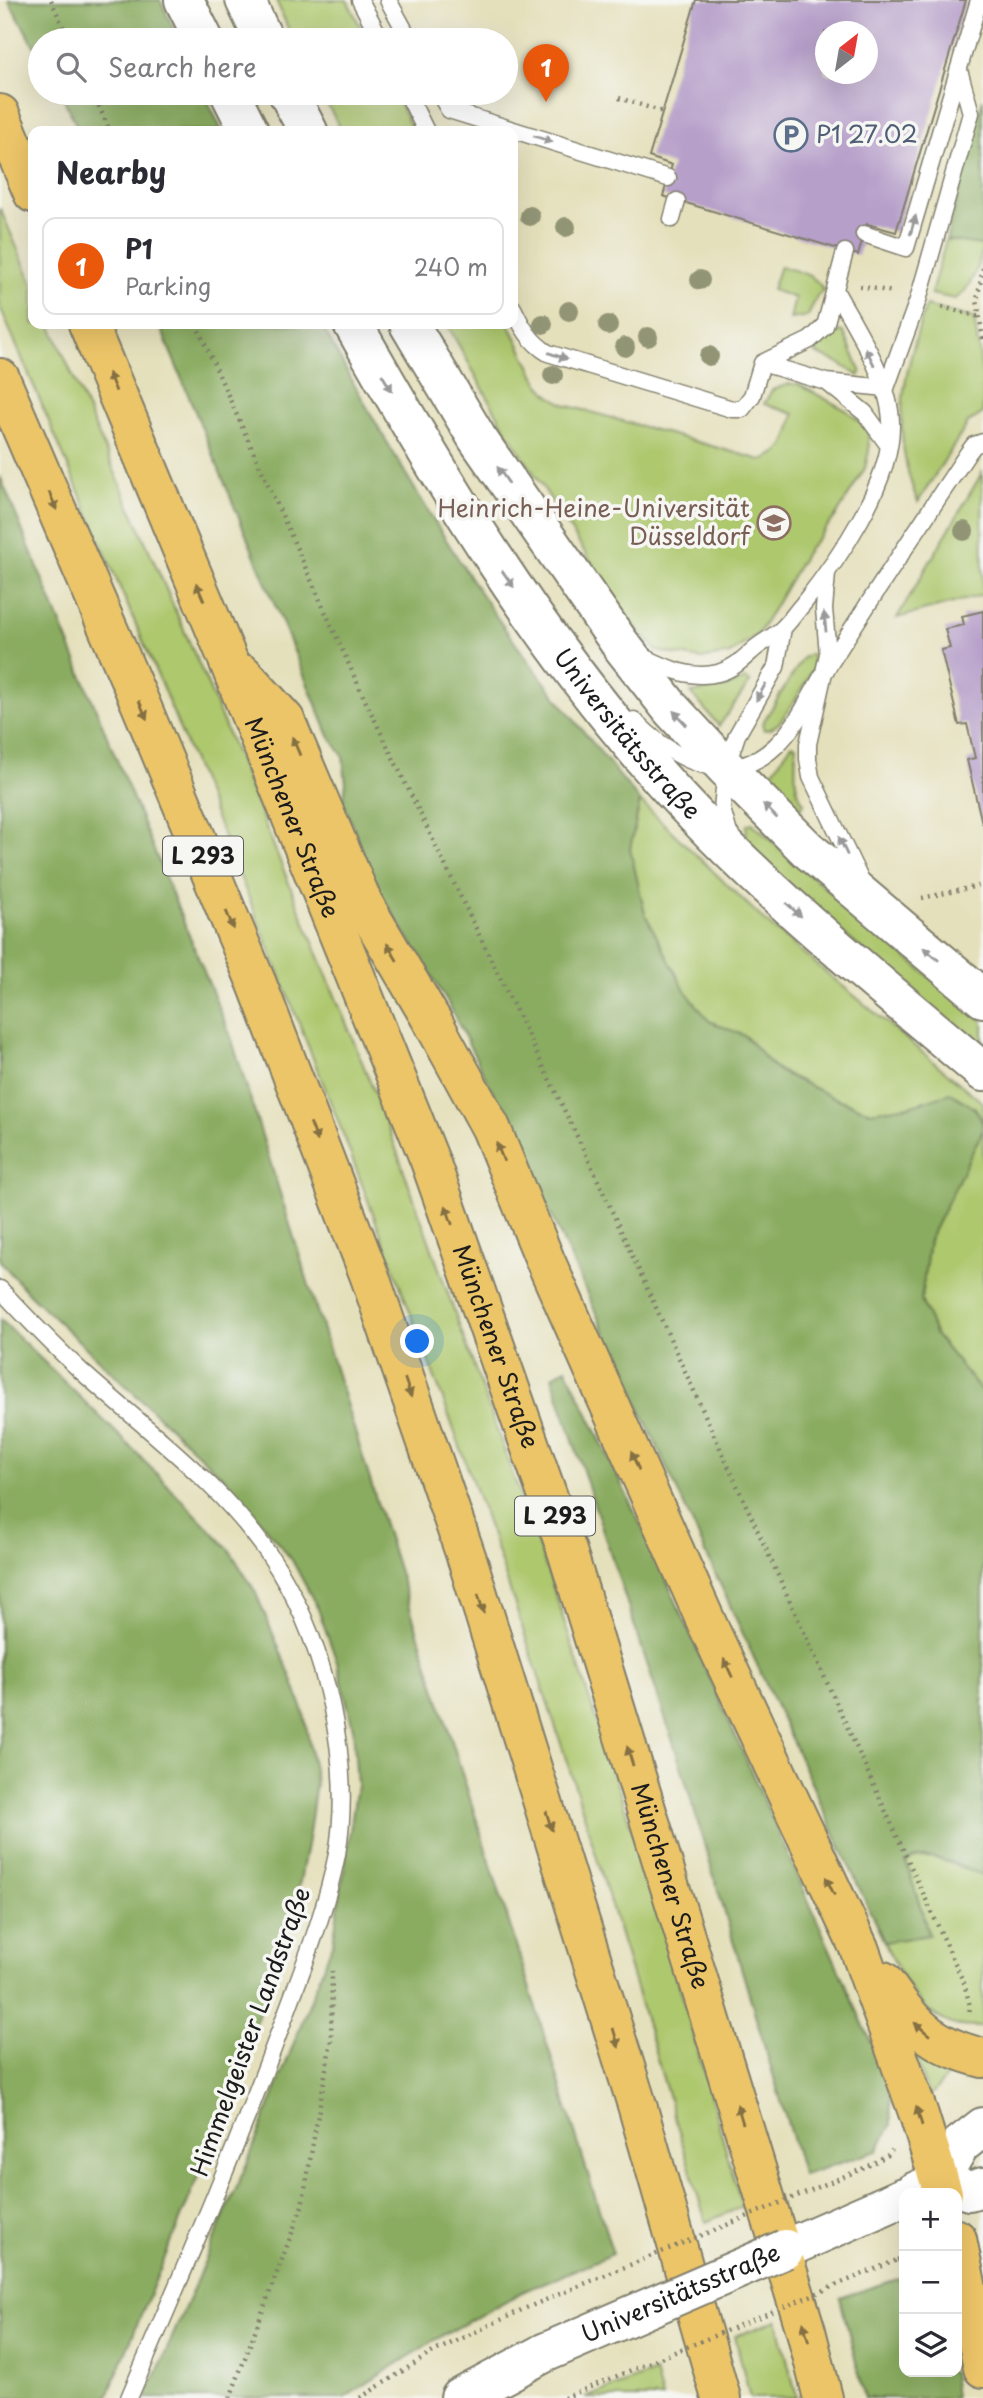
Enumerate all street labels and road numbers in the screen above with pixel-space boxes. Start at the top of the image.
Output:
street label: Universitätsstraße [546,640,710,827]
street label: Münchener Straße [237,711,350,923]
road number: L 293 [163,836,243,876]
street label: Münchener Straße [445,1239,550,1453]
road number: L 293 [515,1497,595,1536]
street label: Münchener Straße [623,1778,720,1993]
street label: Himmelgeister Landstraße [180,1882,318,2181]
street label: Universitätsstraße [575,2233,785,2351]

